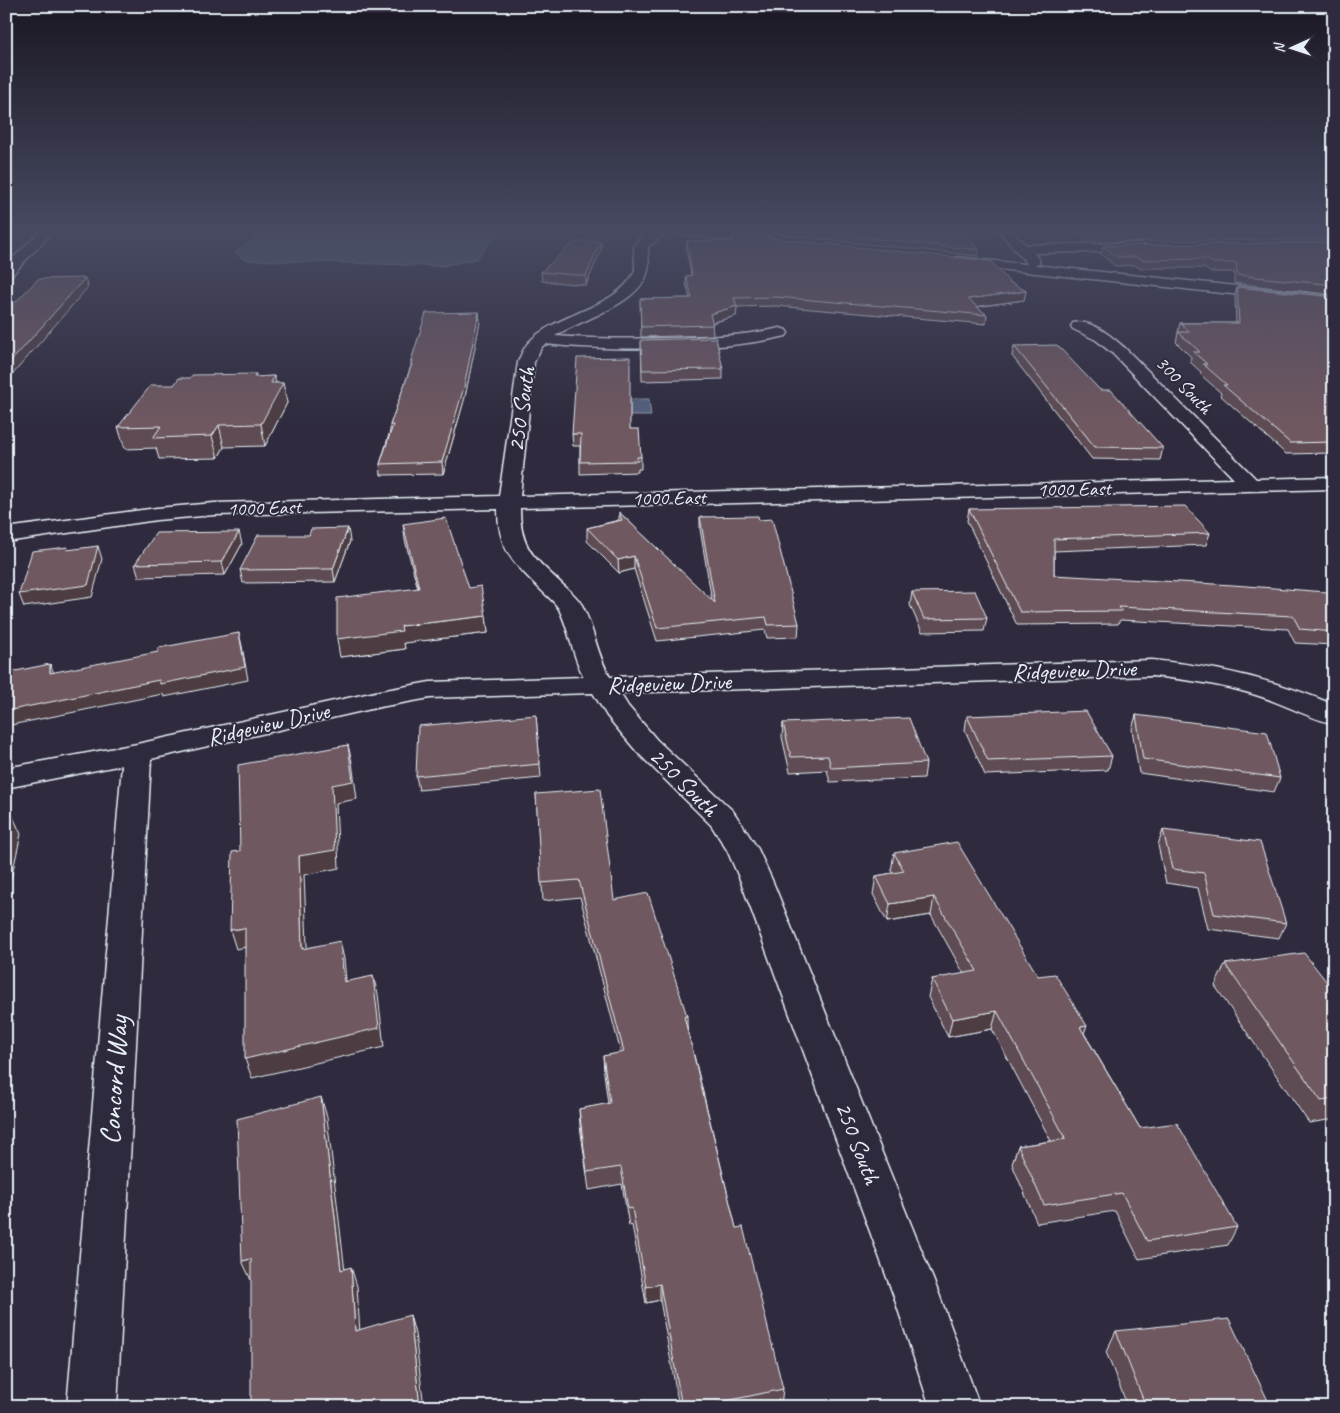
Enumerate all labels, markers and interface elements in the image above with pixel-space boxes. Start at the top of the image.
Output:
north arrow [1268,22,1318,72]
text: N [1271,42,1288,53]
street label: 300 South [1150,351,1218,420]
street label: 250 South [500,363,542,454]
street label: 1000 East [1037,476,1113,502]
street label: 1000 East [632,485,708,511]
street label: 1000 East [227,494,304,522]
street label: Ridgeview Drive [1011,653,1139,687]
street label: Ridgeview Drive [606,666,734,700]
street label: Ridgeview Drive [204,695,334,753]
street label: 250 South [643,741,726,824]
street label: Concord Way [91,1012,137,1146]
street label: 250 South [829,1098,888,1189]

